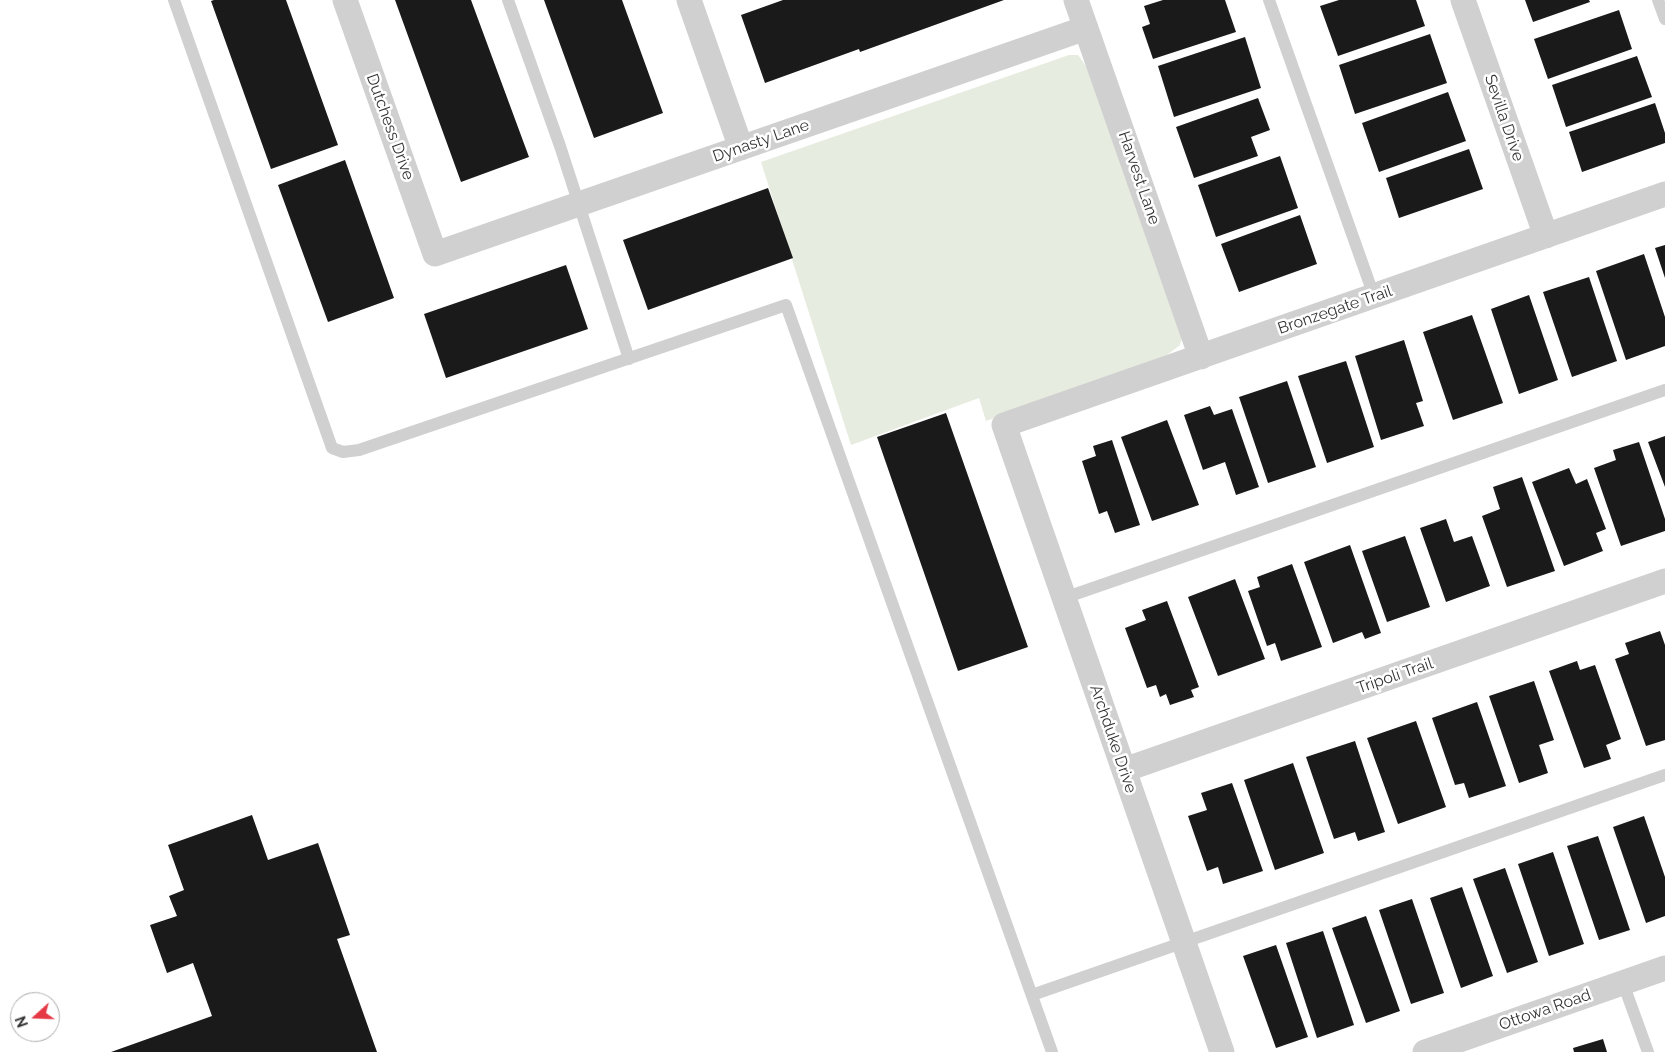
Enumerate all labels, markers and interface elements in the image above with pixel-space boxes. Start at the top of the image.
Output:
street label: Dutchess Drive [362,71,418,183]
street label: Sevilla Drive [1480,72,1528,164]
street label: Dynasty Lane [710,116,812,166]
street label: Harvest Lane [1114,129,1164,227]
street label: Bronzegate Trail [1275,281,1395,339]
street label: Tripoli Trail [1354,654,1436,698]
street label: Archduke Drive [1085,682,1141,796]
street label: Ottowa Road [1497,985,1593,1035]
north arrow [10,992,60,1042]
text: N [12,1014,31,1030]

